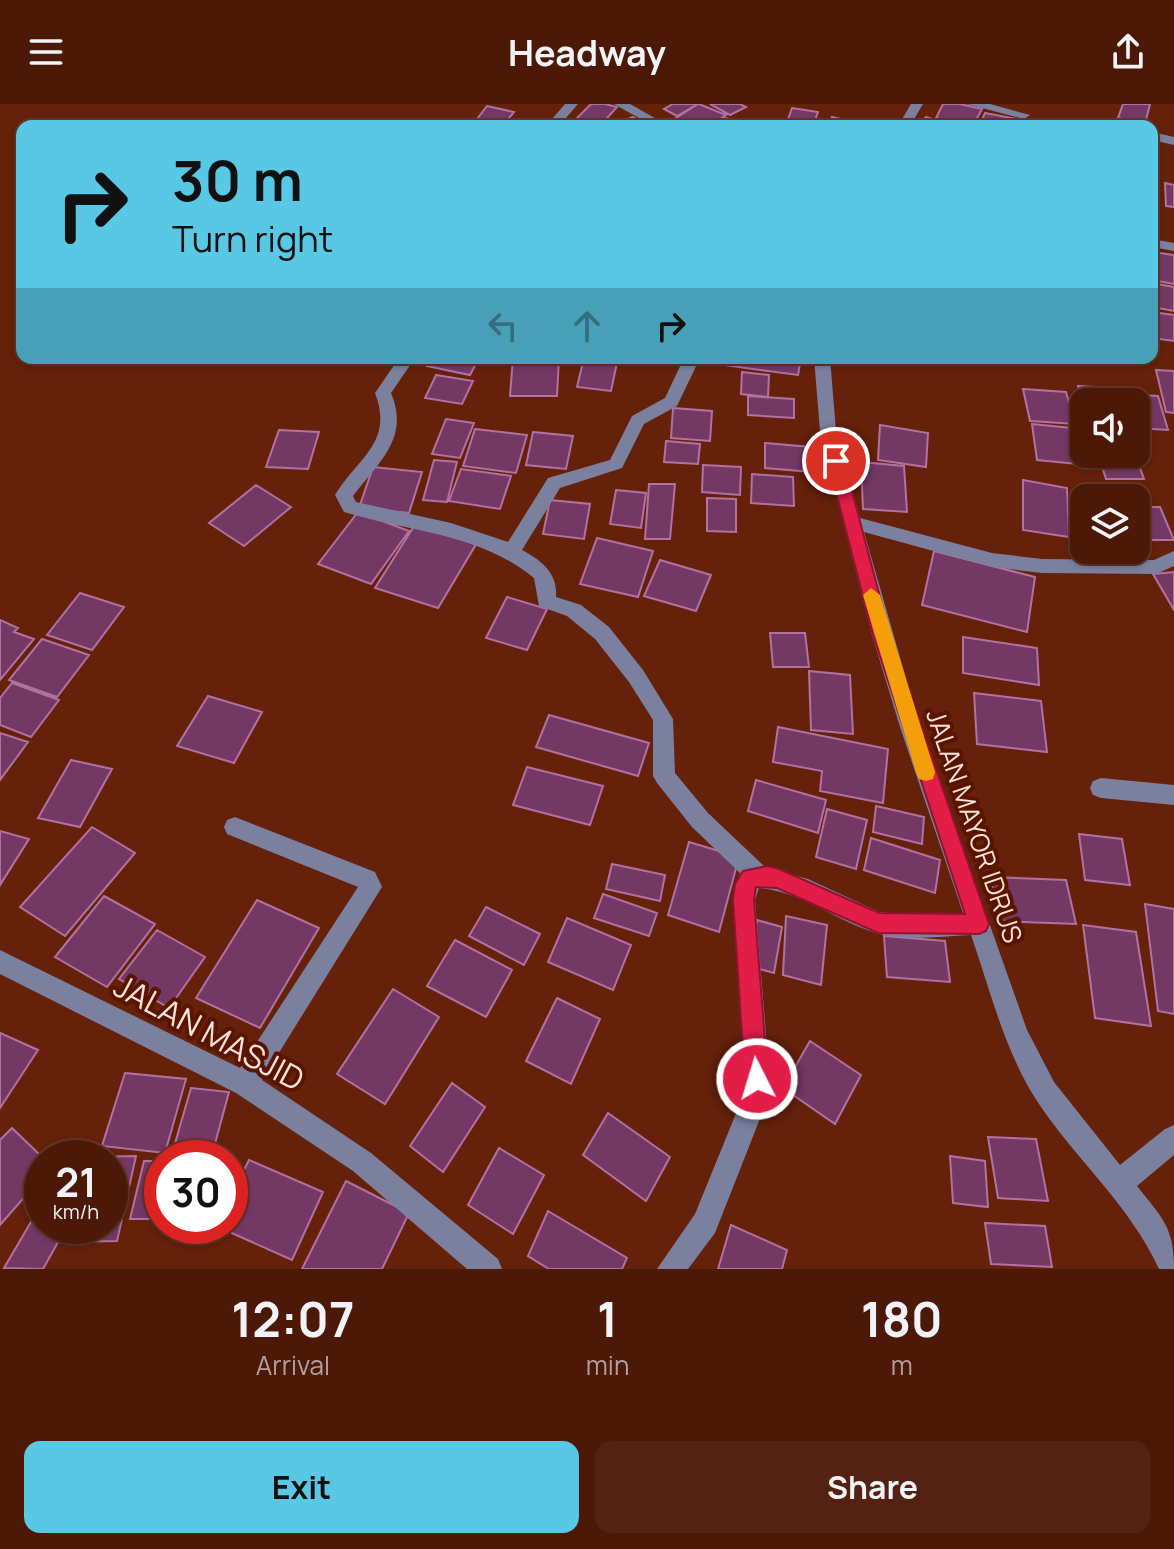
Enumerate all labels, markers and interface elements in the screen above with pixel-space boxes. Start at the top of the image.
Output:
text: Headway [508,28,666,77]
icon: menu [24,30,68,74]
icon: share [1106,30,1150,74]
text: 30 m [172,141,303,218]
icon: right [40,152,144,256]
text: Turn right [172,214,333,263]
icon: left [481,304,525,348]
icon: ahead [565,304,609,348]
icon: right [649,304,693,348]
map controls [1070,388,1150,564]
button: sound [1070,388,1150,468]
pin [802,427,870,495]
icon: arrive [814,439,858,483]
button: layers [1070,484,1150,564]
street label: JALAN MAYOR IDRUS [918,704,1032,947]
street label: JALAN MASJID [107,964,312,1101]
position arrow [715,1037,799,1121]
speed limit sign: 30 [144,1140,248,1244]
text: 21 [55,1154,97,1209]
text: km/h [53,1198,99,1225]
text: 12:07 [231,1286,355,1351]
text: 1 [597,1286,618,1351]
text: 180 [861,1286,943,1351]
text: Arrival [256,1347,330,1383]
text: min [586,1347,629,1383]
text: m [891,1347,913,1383]
button: Exit [24,1441,579,1533]
button: Share [595,1441,1150,1533]

